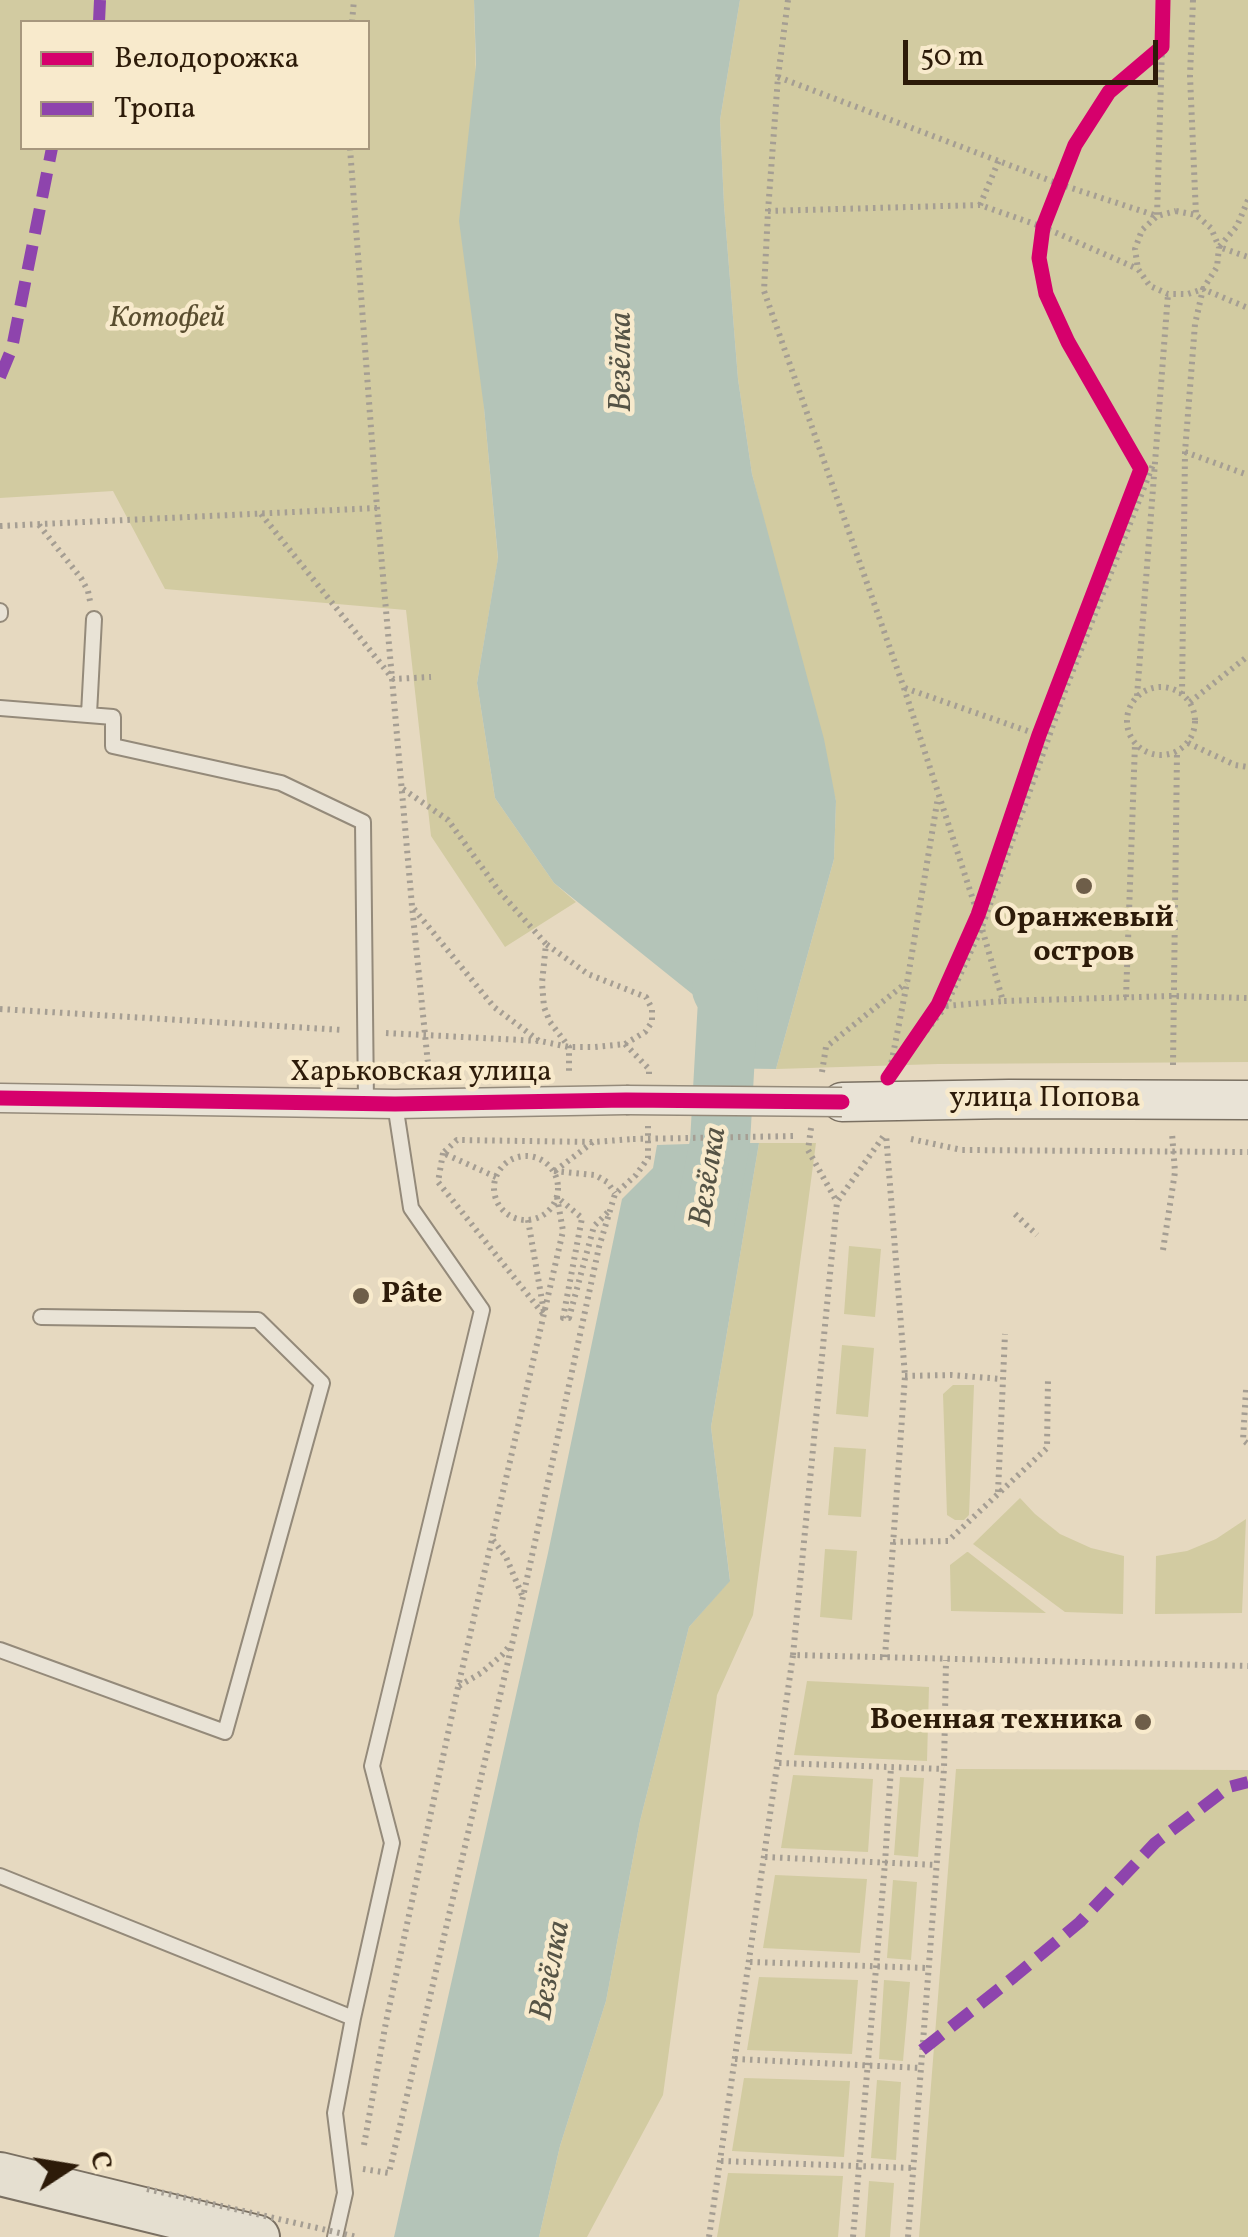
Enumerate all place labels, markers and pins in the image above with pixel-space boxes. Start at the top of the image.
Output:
marker: Оранжевый остров [1073,875,1095,897]
place label: Оранжевый остров [994,902,1174,972]
place label: Pâte [381,1278,443,1314]
marker: Pâte [350,1285,372,1307]
place label: Военная техника [870,1704,1123,1740]
marker: Военная техника [1132,1711,1154,1733]

